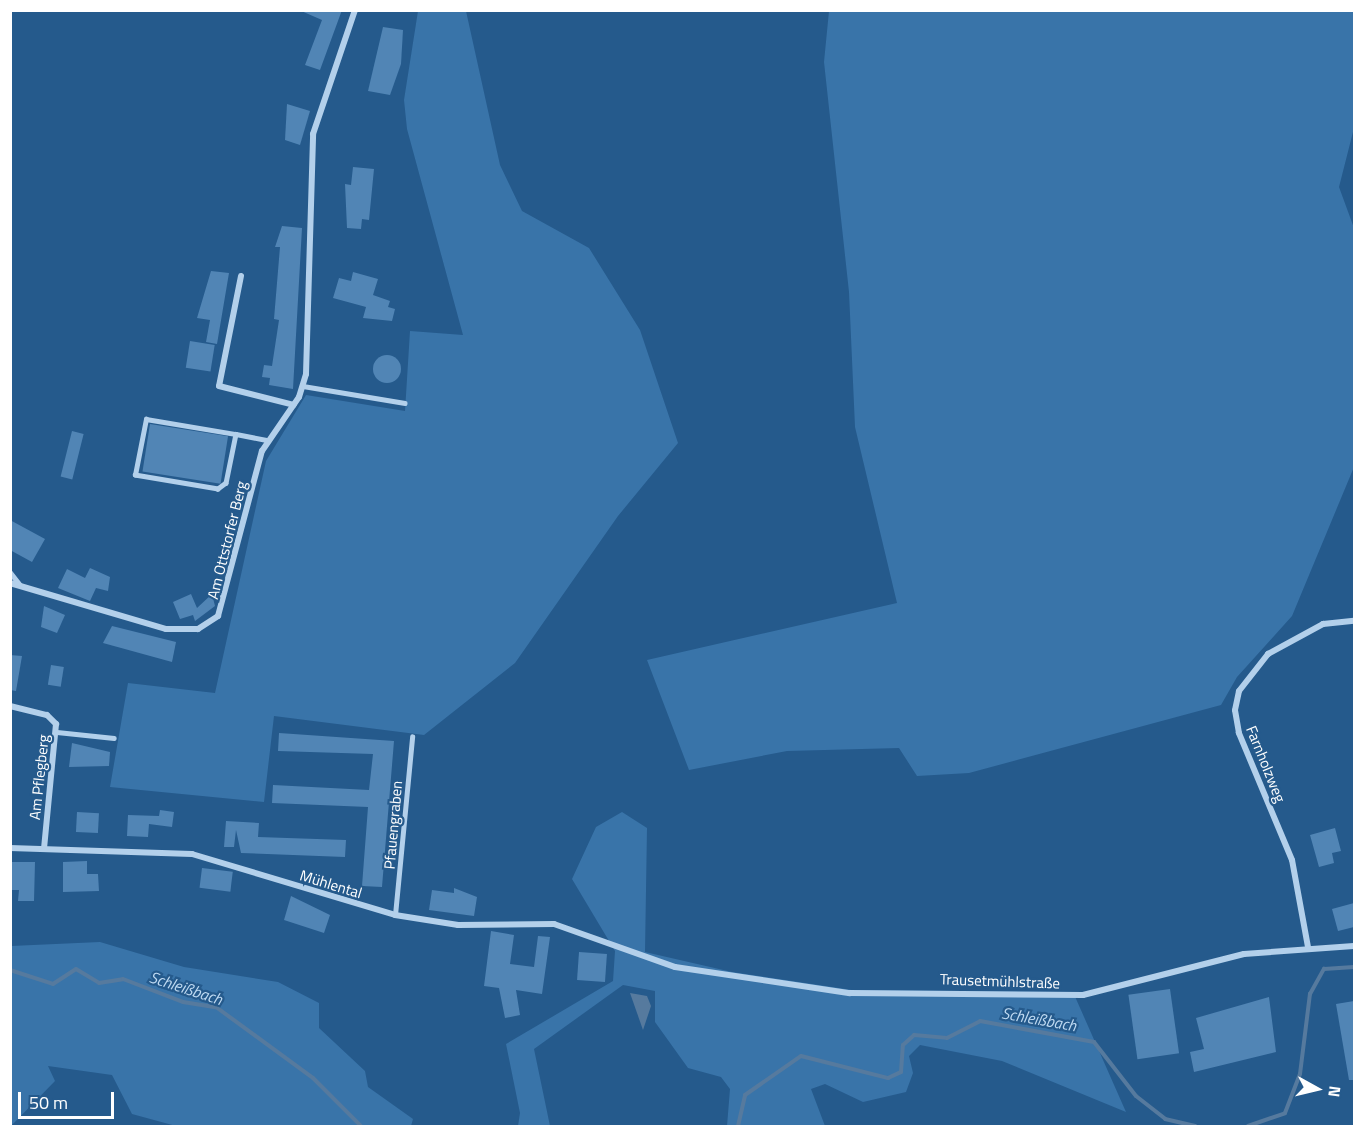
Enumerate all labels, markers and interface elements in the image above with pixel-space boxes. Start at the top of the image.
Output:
street label: Am Ottstorfer Berg [204,479,250,601]
street label: Farnholzweg [1242,723,1290,805]
street label: Am Pflegberg [26,733,52,821]
street label: Pfauengraben [380,780,406,870]
street label: Mühlental [298,866,364,902]
water label: Schleißbach [147,967,225,1009]
street label: Trausetmühlstraße [940,970,1060,992]
water label: Schleißbach [1000,1003,1078,1035]
north arrow [1287,1059,1347,1119]
scale bar [21,1080,117,1118]
text: N [1322,1084,1347,1099]
text: 50 m [29,1089,68,1116]

